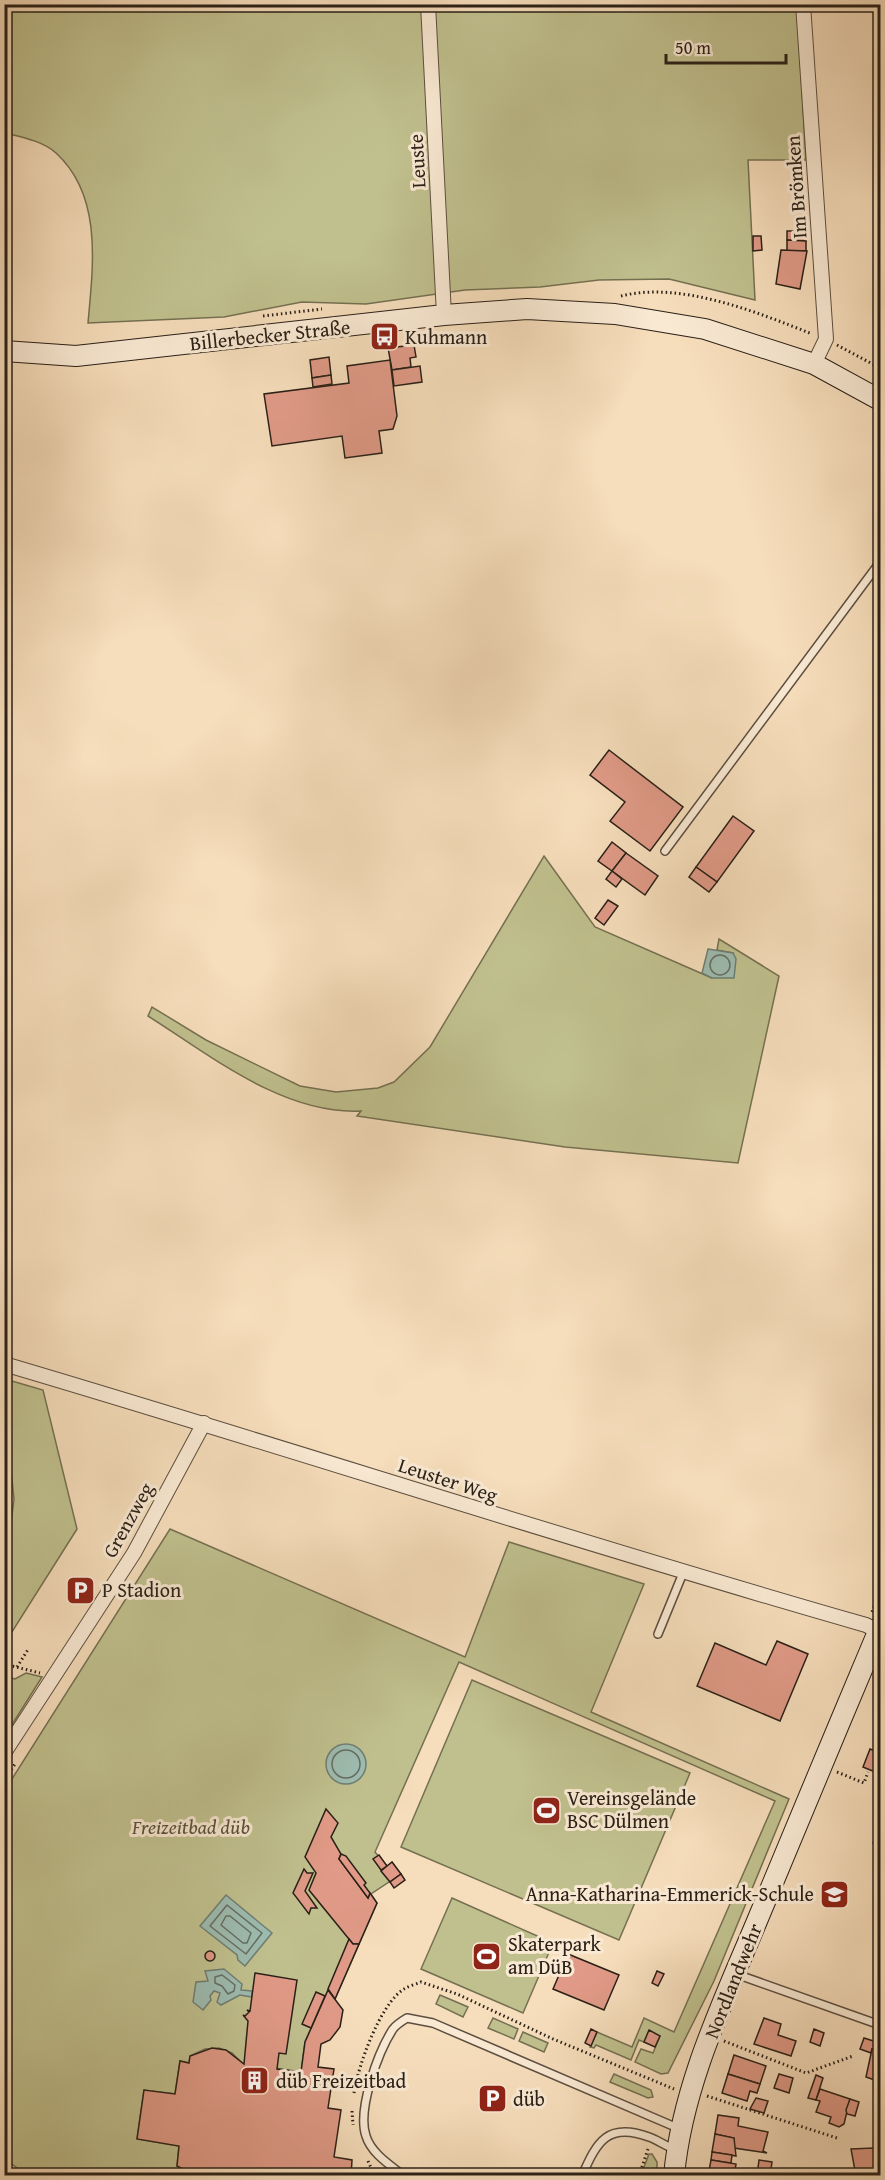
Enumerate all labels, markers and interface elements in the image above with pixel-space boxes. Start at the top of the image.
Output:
scale bar [666,27,786,65]
text: 50 m [675,34,711,61]
street label: Leuste [401,133,432,189]
street label: Im Brömken [777,134,814,240]
street label: Billerbecker Straße [188,312,352,357]
bus stop icon: Kuhmann [368,321,400,353]
place label: Kuhmann [405,322,487,351]
street label: Leuster Weg [395,1450,501,1509]
street label: Grenzweg [95,1477,160,1563]
parking icon: P Stadion [65,1574,97,1606]
place label: P Stadion [102,1575,181,1604]
place label: Vereinsgelände BSC Dülmen [567,1783,696,1835]
sports icon: Vereinsgelände BSC Dülmen [530,1794,562,1826]
park label: Freizeitbad düb [131,1812,250,1841]
school or university icon: Anna-Katharina-Emmerick-Schule [819,1878,851,1910]
place label: Anna-Katharina-Emmerick-Schule [526,1879,814,1908]
street label: Nordlandwehr [696,1919,769,2043]
place label: Skaterpark am DüB [508,1929,602,1981]
sports icon: Skaterpark am DüB [471,1940,503,1972]
building icon: düb Freizeitbad [239,2065,271,2097]
place label: düb Freizeitbad [276,2066,407,2095]
parking icon: düb [476,2083,508,2115]
place label: düb [513,2084,545,2113]

